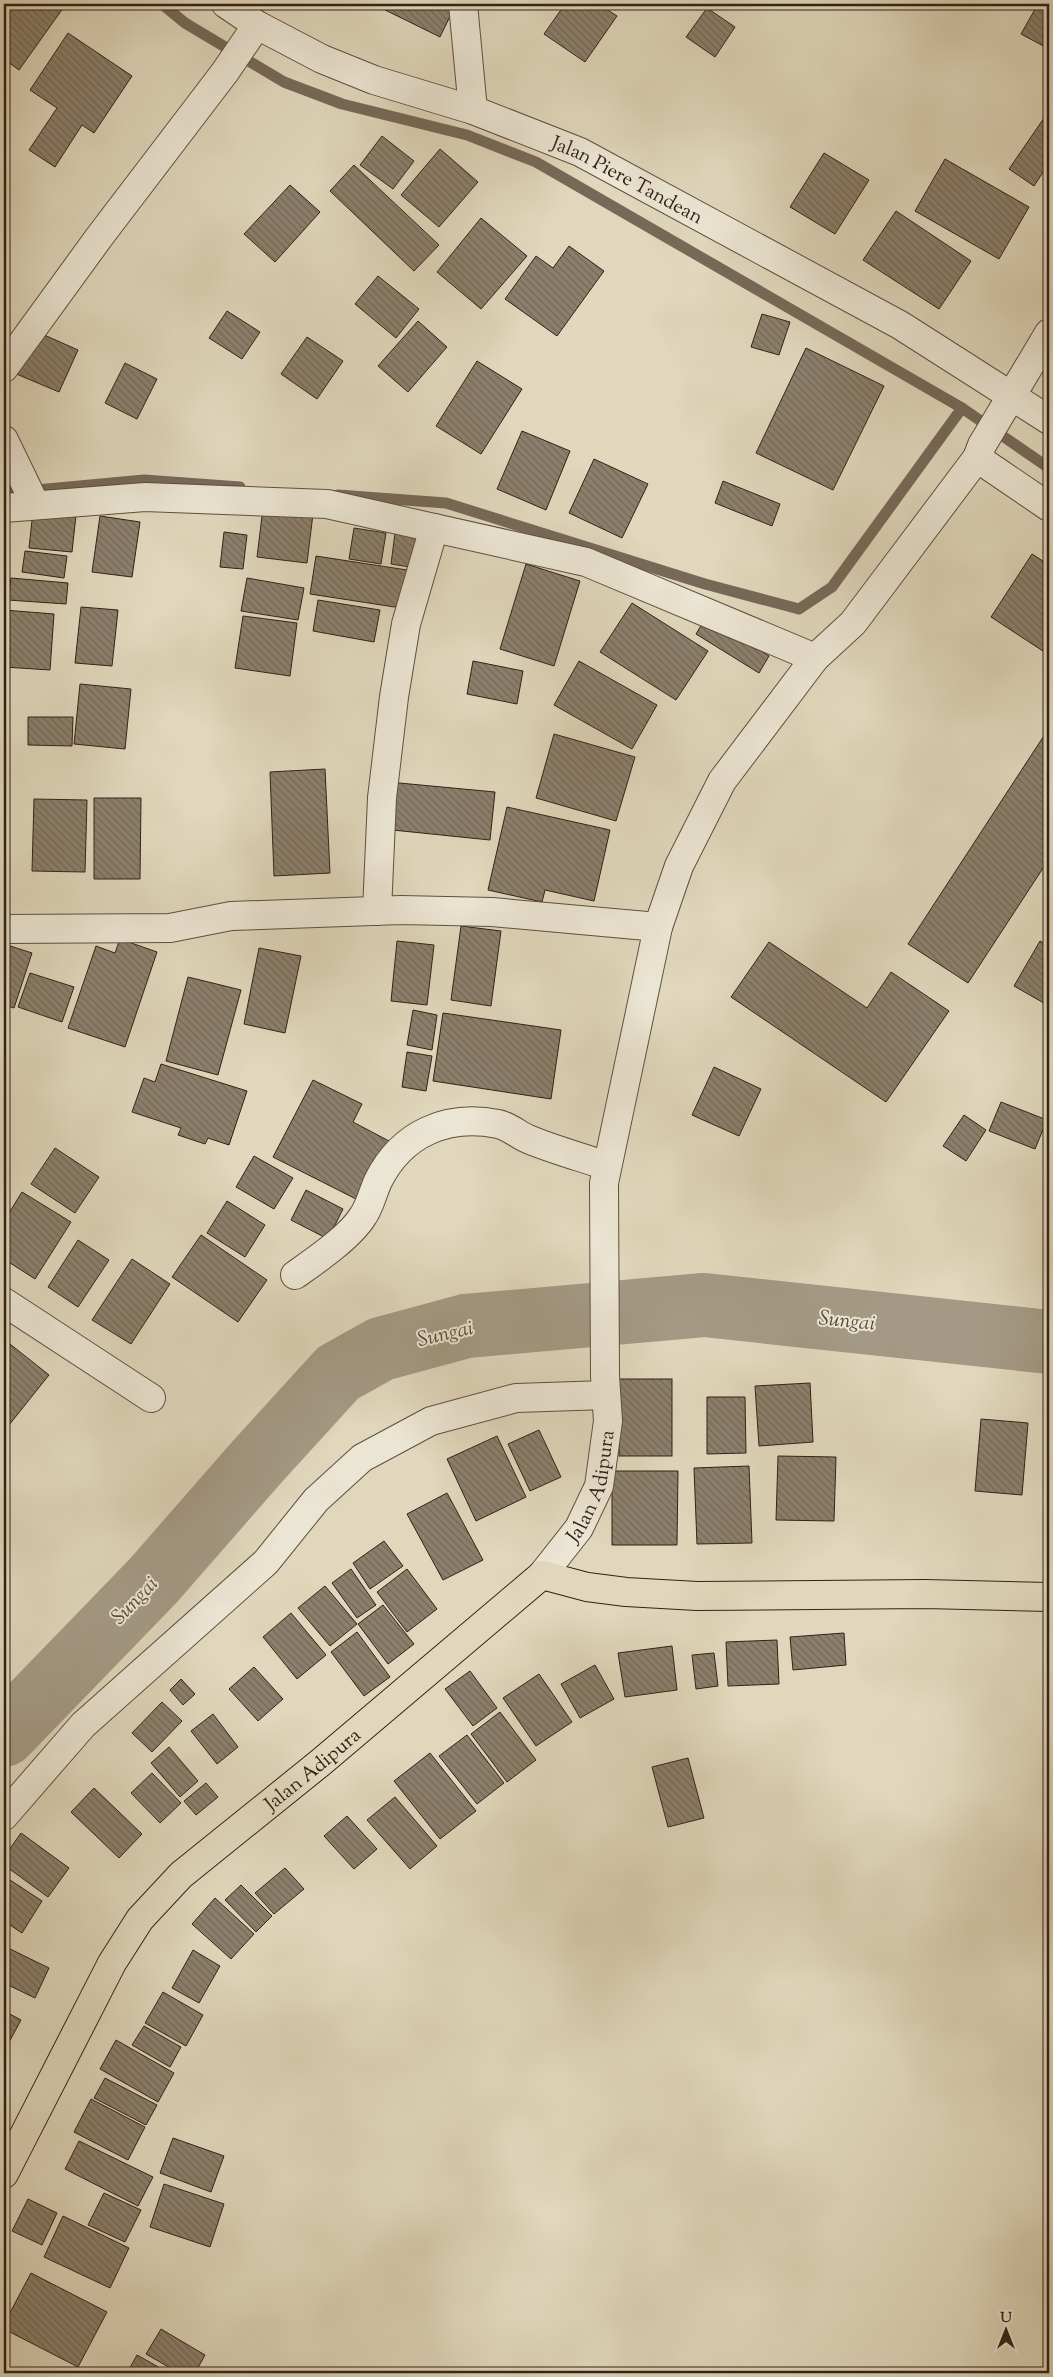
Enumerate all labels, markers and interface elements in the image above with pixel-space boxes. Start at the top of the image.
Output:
street label: Jalan Piere Tandean [546,130,708,233]
water label: Sungai [817,1304,876,1340]
water label: Sungai [415,1314,476,1356]
street label: Jalan Adipura [560,1428,624,1551]
water label: Sungai [105,1571,166,1632]
street label: Jalan Adipura [258,1722,368,1820]
north arrow [980,2304,1030,2354]
text: U [1000,2309,1012,2329]

